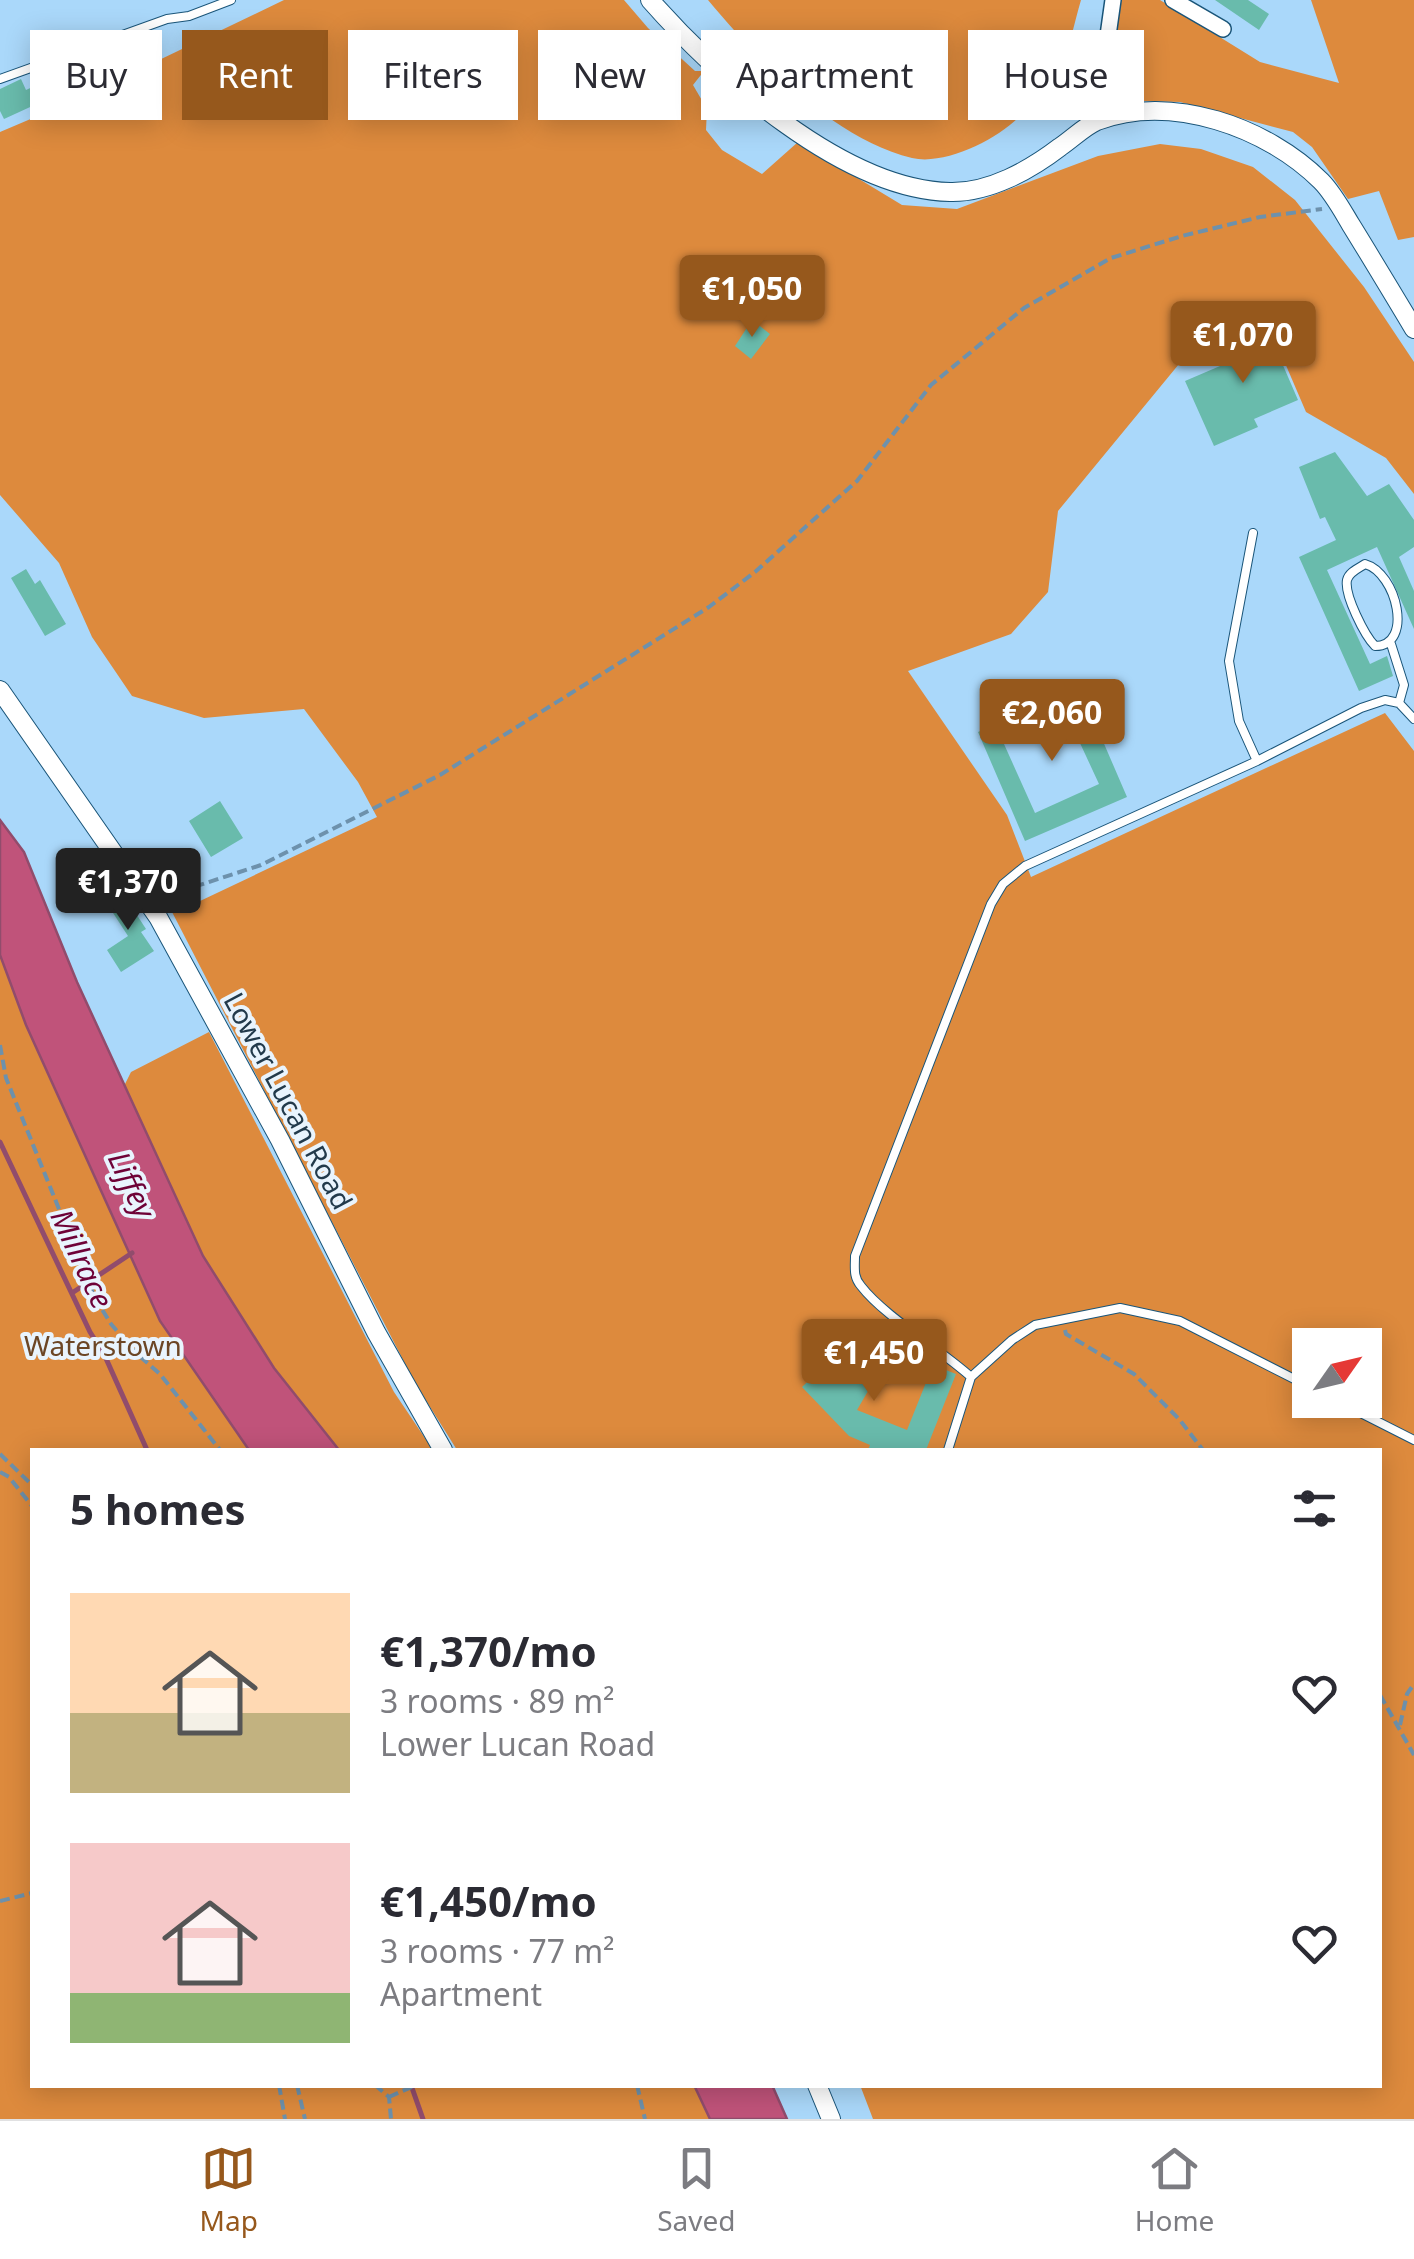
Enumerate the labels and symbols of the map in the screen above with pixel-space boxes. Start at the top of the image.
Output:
pin: €1,050 [671,255,833,340]
pin: €1,070 [1162,301,1324,386]
pin: €2,060 [971,679,1133,764]
pin: €1,370 [47,848,209,933]
street label: Lower Lucan Road [216,985,362,1216]
water label: Liffey [99,1144,166,1226]
water label: Millrace [42,1202,123,1315]
pin: €1,450 [793,1319,955,1404]
park label: Waterstown [24,1326,182,1364]
north arrow [1292,1328,1382,1418]

